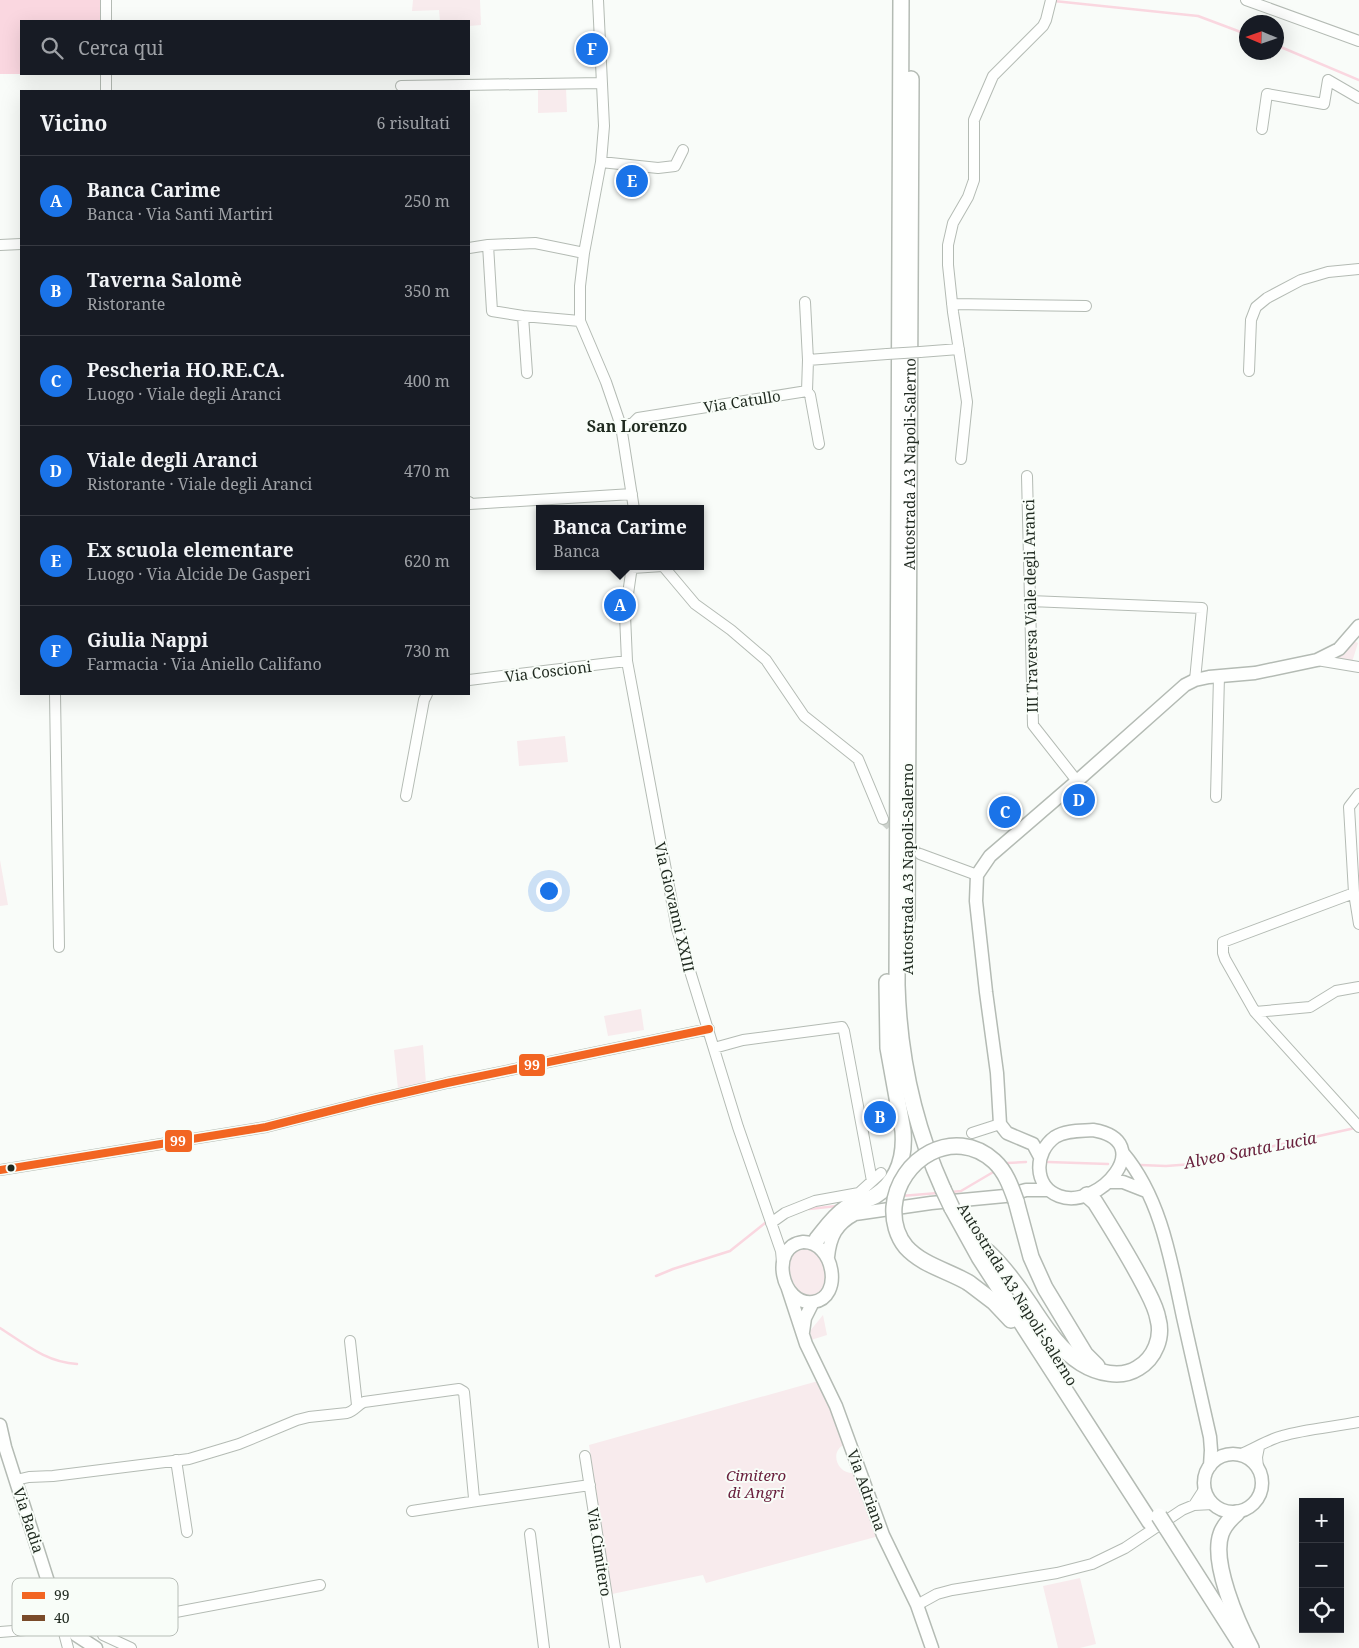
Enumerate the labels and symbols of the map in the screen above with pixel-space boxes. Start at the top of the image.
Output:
north arrow [1239,15,1284,60]
pin: F [576,30,608,68]
pin: E [616,162,648,200]
street label: Autostrada A3 Napoli-Salerno [899,358,920,570]
street label: Via Catullo [702,385,782,417]
district label: San Lorenzo [587,415,687,437]
street label: III Traversa Viale degli Aranci [1018,499,1042,713]
pin: A [604,586,636,624]
street label: Via Coscioni [503,656,593,686]
street label: Autostrada A3 Napoli-Salerno [897,763,917,975]
pin: D [1063,781,1095,819]
pin: C [989,793,1021,831]
street label: Via Giovanni XXIII [650,840,700,974]
your location [536,878,562,904]
line badge: 99 [518,1053,546,1077]
text: 99 [524,1055,540,1074]
pin: B [864,1098,896,1136]
water label: Alveo Santa Lucia [1181,1126,1319,1174]
line badge: 99 [164,1129,193,1153]
text: 99 [170,1131,186,1150]
unlabelled marker [6,1163,16,1173]
street label: Autostrada A3 Napoli-Salerno [953,1199,1083,1389]
street label: Via Adriana [843,1447,891,1533]
park label: Cimitero di Angri [726,1465,786,1502]
street label: Via Badia [9,1485,49,1555]
street label: Via Cimitero [583,1506,617,1598]
legend [12,1578,178,1636]
text: 99 [54,1585,70,1604]
text: 40 [54,1608,70,1627]

